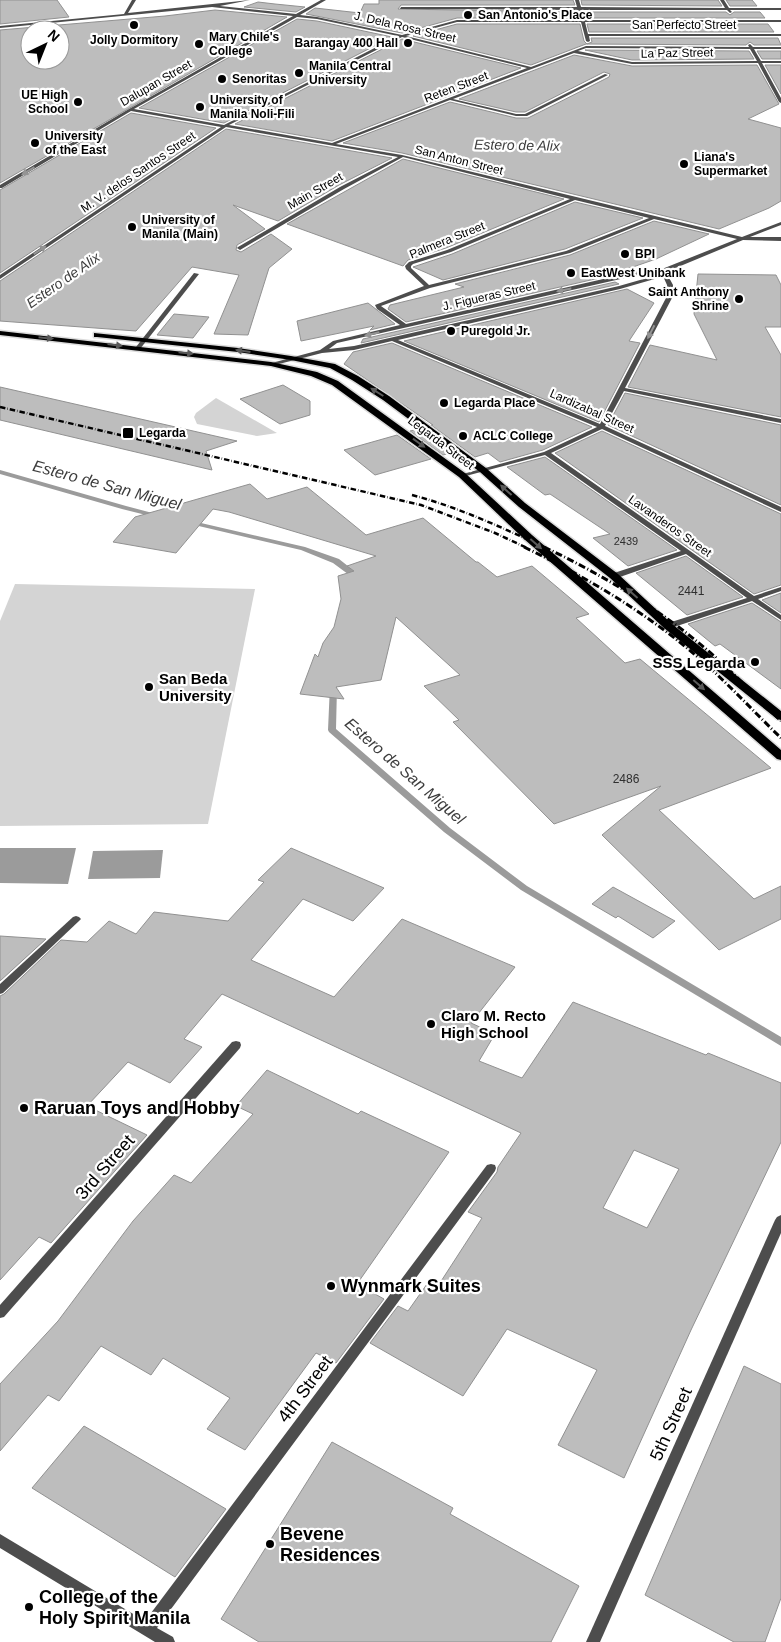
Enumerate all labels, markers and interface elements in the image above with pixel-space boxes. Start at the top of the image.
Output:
street label: J. Dela Rosa Street [353,8,458,46]
place label: San Antonio's Place [478,8,593,22]
marker: San Antonio's Place [462,9,474,21]
street label: San Perfecto Street [632,18,737,32]
marker: Jolly Dormitory [128,19,140,31]
north arrow [20,20,70,70]
text: N [45,26,63,45]
place label: Mary Chile's College [209,30,280,58]
place label: Jolly Dormitory [90,33,178,47]
place label: Barangay 400 Hall [295,36,398,50]
marker: Barangay 400 Hall [402,37,414,49]
marker: Mary Chile's College [193,38,205,50]
street label: La Paz Street [641,45,714,61]
street label: Dalupan Street [118,57,195,109]
place label: Manila Central University [309,59,391,87]
marker: Manila Central University [293,67,305,79]
street label: Reten Street [422,68,491,106]
place label: Senoritas [232,72,287,86]
marker: Senoritas [216,73,228,85]
place label: UE High School [21,88,68,116]
place label: University of Manila Noli-Fili [210,93,295,121]
marker: UE High School [72,96,84,108]
marker: University of Manila Noli-Fili [194,101,206,113]
street label: M. V. delos Santos Street [78,128,198,216]
place label: University of the East [45,129,106,157]
water label: Estero de Alix [474,136,561,154]
marker: University of the East [29,137,41,149]
street label: San Anton Street [413,142,505,178]
place label: Liana's Supermarket [694,150,767,178]
marker: Liana's Supermarket [678,158,690,170]
one-way arrow [21,166,34,175]
street label: Main Street [285,169,346,212]
place label: University of Manila (Main) [142,213,218,241]
street label: Palmera Street [407,218,487,261]
marker: University of Manila (Main) [126,221,138,233]
one-way arrow [34,245,47,255]
place label: BPI [635,247,655,261]
water label: Estero de Alix [23,248,104,311]
marker: BPI [619,248,631,260]
place label: EastWest Unibank [581,266,686,280]
marker: EastWest Unibank [565,267,577,279]
street label: J. Figueras Street [441,278,537,313]
place label: Saint Anthony Shrine [648,285,729,313]
one-way arrow [557,286,572,294]
marker: Saint Anthony Shrine [733,293,745,305]
place label: Puregold Jr. [461,324,530,338]
one-way arrow [647,324,655,339]
marker: Puregold Jr. [445,325,457,337]
one-way arrow [363,330,379,338]
one-way arrow [38,334,54,342]
one-way arrow [107,342,123,350]
one-way arrow [235,346,251,354]
one-way arrow [179,349,195,357]
street label: Lardizabal Street [548,386,637,436]
one-way arrow [370,388,384,397]
place label: Legarda Place [454,396,536,410]
marker: Legarda Place [438,397,450,409]
street label: Legarda Street [405,414,477,473]
marker: Legarda [121,426,135,440]
place label: Legarda [139,426,186,440]
place label: ACLC College [473,429,553,443]
marker: ACLC College [457,430,469,442]
one-way arrow [412,438,425,449]
water label: Estero de San Miguel [31,457,184,513]
one-way arrow [500,485,513,496]
street label: Lavanderos Street [626,492,715,560]
house number: 2439 [614,535,638,547]
one-way arrow [530,538,542,550]
house number: 2441 [678,584,705,598]
one-way arrow [627,587,639,599]
place label: SSS Legarda [652,654,746,671]
marker: SSS Legarda [749,656,761,668]
place label: San Beda University [159,670,232,704]
one-way arrow [692,679,705,690]
marker: San Beda University [143,681,155,693]
water label: Estero de San Miguel [342,714,469,828]
house number: 2486 [613,772,640,786]
place label: Claro M. Recto High School [441,1007,546,1041]
marker: Claro M. Recto High School [425,1018,437,1030]
place label: Raruan Toys and Hobby [34,1098,240,1118]
marker: Raruan Toys and Hobby [18,1102,30,1114]
street label: 3rd Street [72,1131,138,1203]
place label: Wynmark Suites [341,1276,481,1296]
marker: Wynmark Suites [325,1280,337,1292]
street label: 4th Street [274,1352,336,1426]
street label: 5th Street [646,1384,696,1464]
place label: Bevene Residences [280,1524,380,1565]
marker: Bevene Residences [264,1538,276,1550]
place label: College of the Holy Spirit Manila [39,1587,191,1628]
marker: College of the Holy Spirit Manila [23,1601,35,1613]

